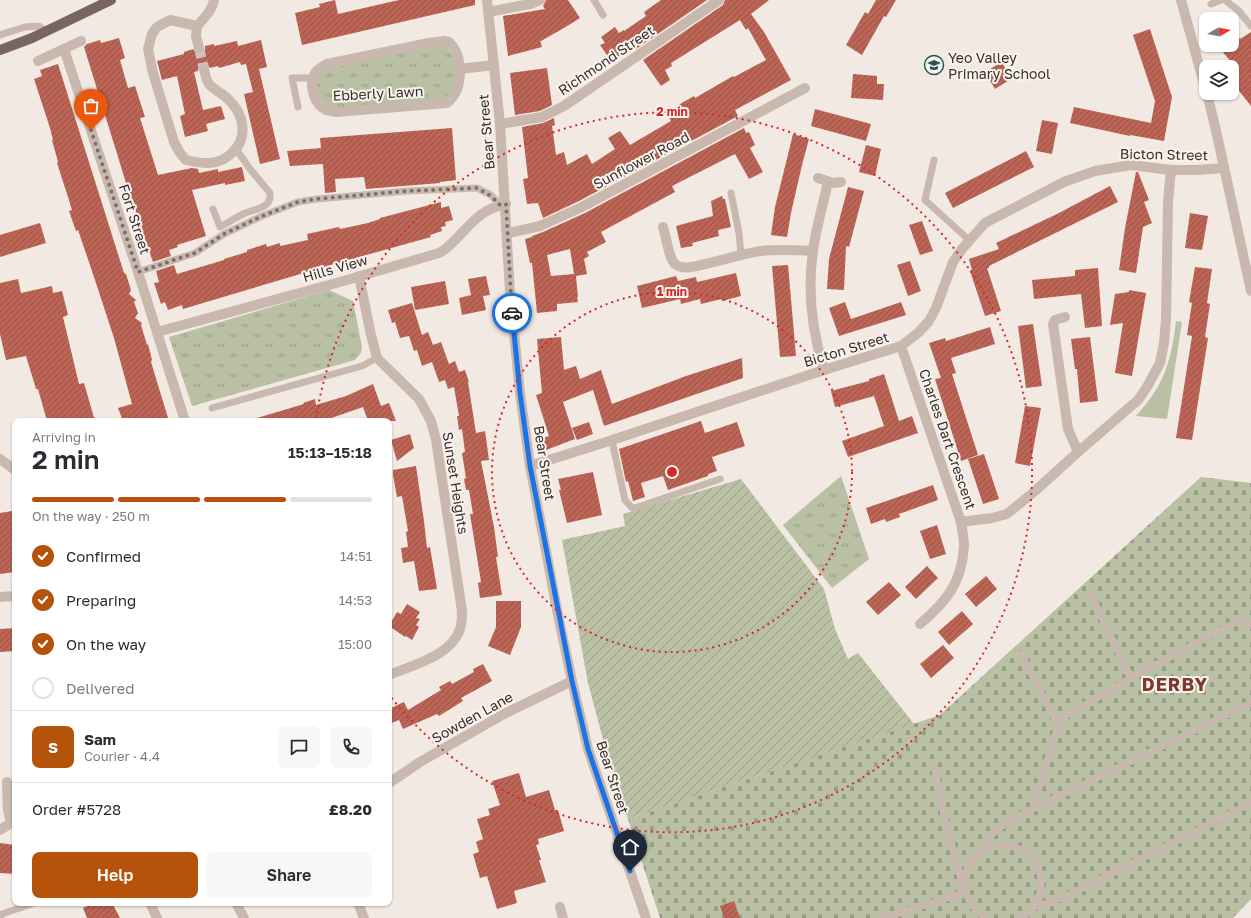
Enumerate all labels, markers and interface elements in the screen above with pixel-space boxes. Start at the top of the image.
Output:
north arrow [1199,12,1239,52]
map controls [1199,12,1239,100]
street label: Richmond Street [555,22,657,98]
place label: Yeo Valley Primary School [948,49,1050,82]
school or university icon: Yeo Valley Primary School [923,54,945,76]
button: layers [1199,60,1239,100]
street label: Ebberly Lawn [332,82,424,104]
pin [74,89,108,130]
street label: Bear Street [474,93,498,171]
icon: bag [80,95,102,117]
text: 2 min [656,104,688,119]
street label: Sunflower Road [590,128,692,192]
street label: Bicton Street [1120,145,1208,163]
street label: Fort Street [116,182,154,256]
street label: Hills View [301,251,369,285]
text: 1 min [657,284,687,299]
courier [492,293,532,333]
icon: car [501,302,523,324]
street label: Bicton Street [801,328,891,370]
street label: Charles Dart Crescent [916,366,980,512]
street label: Bear Street [531,424,559,502]
text: Arriving in [32,429,96,445]
street label: Sunset Heights [440,431,472,535]
text: 15:13–15:18 [288,443,372,461]
text: 2 min [32,444,100,475]
centre of rings [665,465,679,479]
text: On the way · 250 m [32,508,150,524]
icon: check [32,545,54,567]
text: Confirmed [66,547,141,565]
text: 14:51 [340,548,372,564]
icon: check [32,589,54,611]
text: Preparing [66,591,136,609]
text: 14:53 [339,592,372,608]
icon: check [32,633,54,655]
text: On the way [66,635,146,653]
text: 15:00 [338,636,372,652]
district label: DERBY [1142,673,1208,695]
text: Delivered [66,679,134,697]
street label: Sowden Lane [429,688,515,746]
button: chat [278,726,320,768]
button: phone [330,726,372,768]
text: Sam [84,730,116,748]
text: S [48,738,58,756]
street label: Bear Street [593,738,633,816]
text: Courier · 4.4 [84,748,160,764]
text: Order #5728 [32,800,121,818]
text: £8.20 [329,800,372,818]
pin [613,830,647,871]
icon: home [619,836,641,858]
button: Help [32,852,198,898]
button: Share [206,852,372,898]

